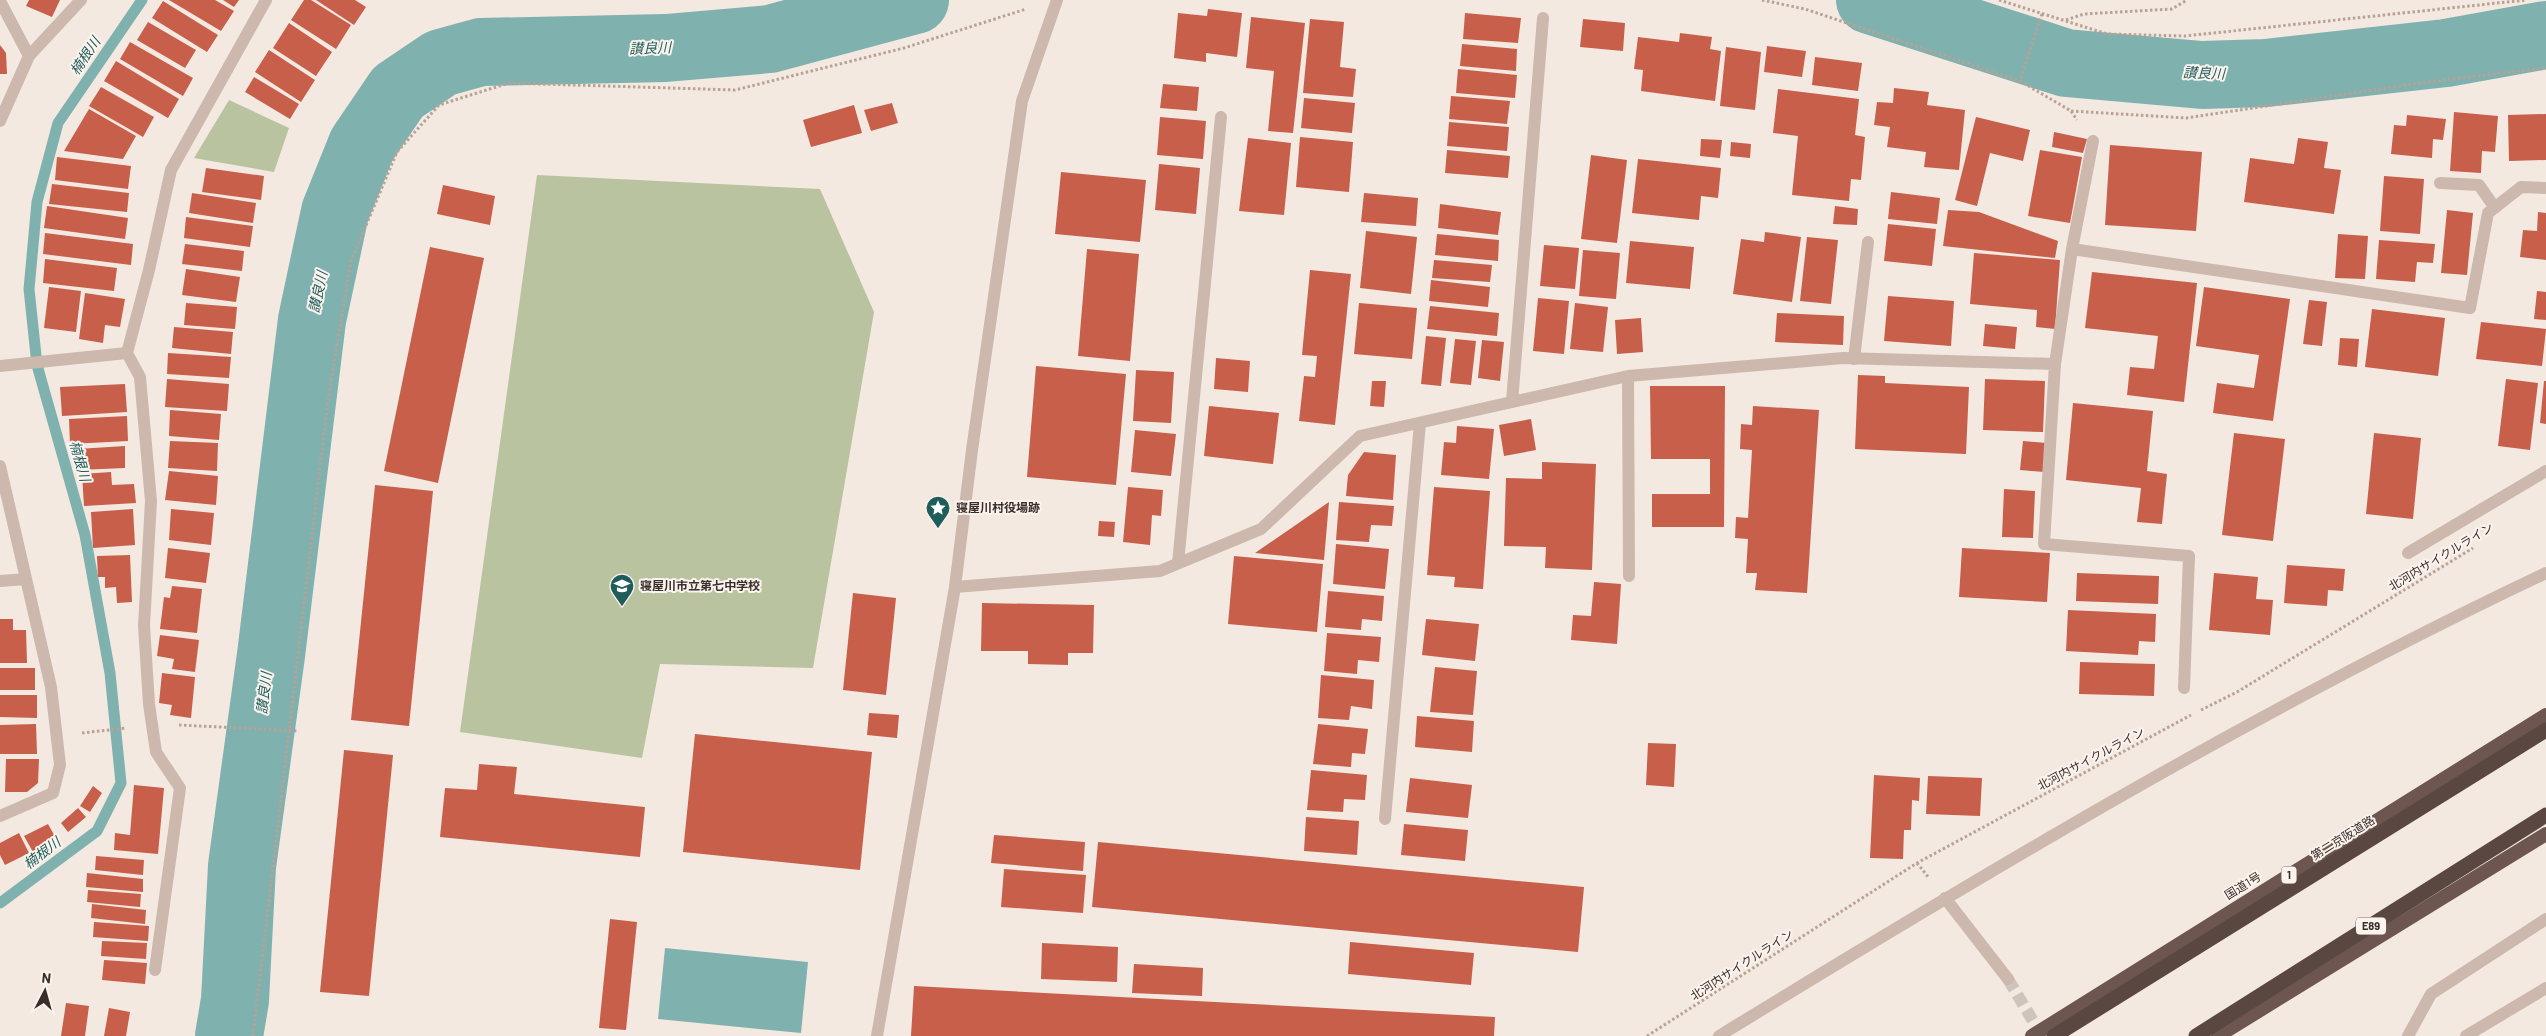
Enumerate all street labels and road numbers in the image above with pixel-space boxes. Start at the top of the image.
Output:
street label: 北河内サイクルライン [2386,519,2495,593]
street label: 北河内サイクルライン [2035,724,2147,792]
street label: 第二京阪道路 [2308,812,2377,862]
road number: 1 [2282,866,2296,884]
street label: 国道1号 [2222,869,2263,902]
road number: E89 [2356,918,2386,934]
street label: 北河内サイクルライン [1688,926,1795,1003]

